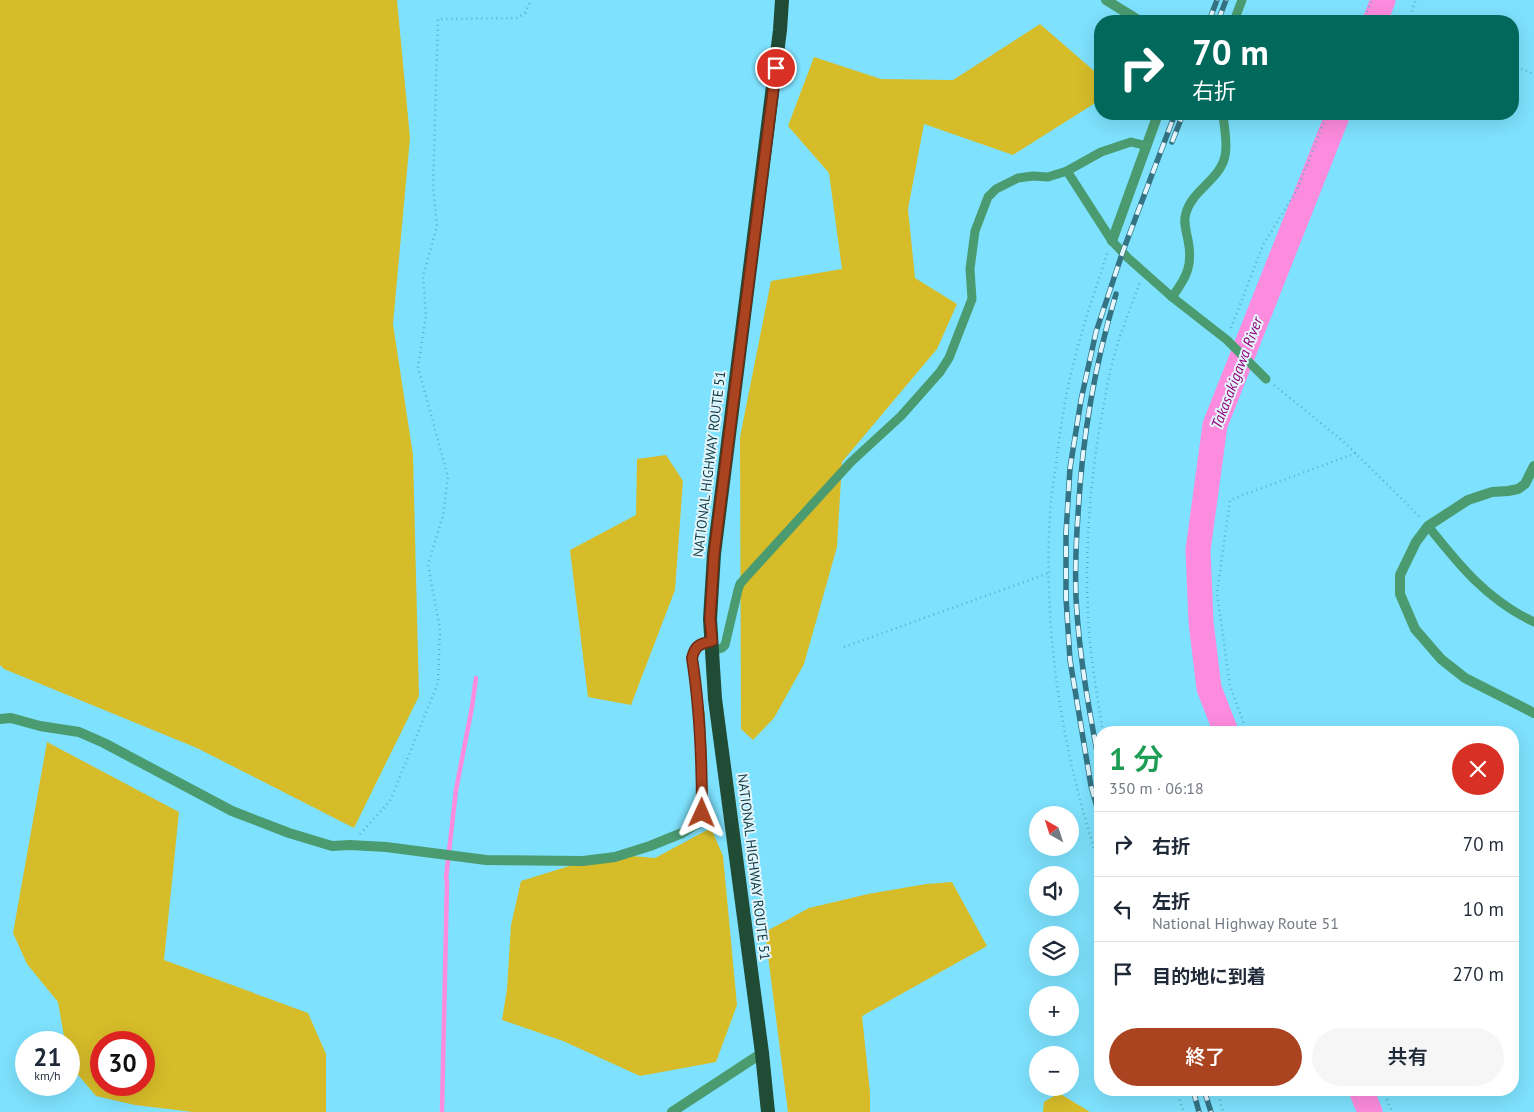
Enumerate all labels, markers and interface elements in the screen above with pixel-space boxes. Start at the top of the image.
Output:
text: 70 m [1192,29,1269,75]
icon: right [1109,35,1174,100]
pin [755,47,797,89]
icon: arrive [762,54,790,82]
text: 右折 [1192,77,1236,105]
water label: Takasakigawa River [1207,313,1267,431]
street label: NATIONAL HIGHWAY ROUTE 51 [689,370,729,558]
text: 1 分 [1109,739,1164,778]
button: close [1452,743,1504,795]
street label: NATIONAL HIGHWAY ROUTE 51 [734,773,774,961]
text: 350 m · 06:18 [1109,778,1204,798]
position arrow [675,786,727,838]
north arrow [1029,806,1079,856]
map controls [1029,806,1079,1096]
icon: right [1109,830,1137,858]
text: 70 m [1463,832,1504,856]
text: 右折 [1152,834,1190,858]
button: sound [1029,866,1079,916]
text: 左折 [1152,889,1190,913]
icon: left [1109,895,1137,923]
text: 10 m [1463,897,1504,921]
text: National Highway Route 51 [1152,913,1339,933]
button: layers [1029,926,1079,976]
icon: arrive [1109,960,1137,988]
text: 270 m [1452,962,1504,986]
text: 目的地に到着 [1152,964,1266,988]
button: + [1029,986,1079,1036]
button: 終了 [1109,1028,1302,1086]
button: 共有 [1312,1028,1504,1086]
speed limit sign: 30 [90,1031,155,1096]
text: 21 [33,1041,62,1073]
button: − [1029,1046,1079,1096]
text: km/h [34,1068,61,1083]

